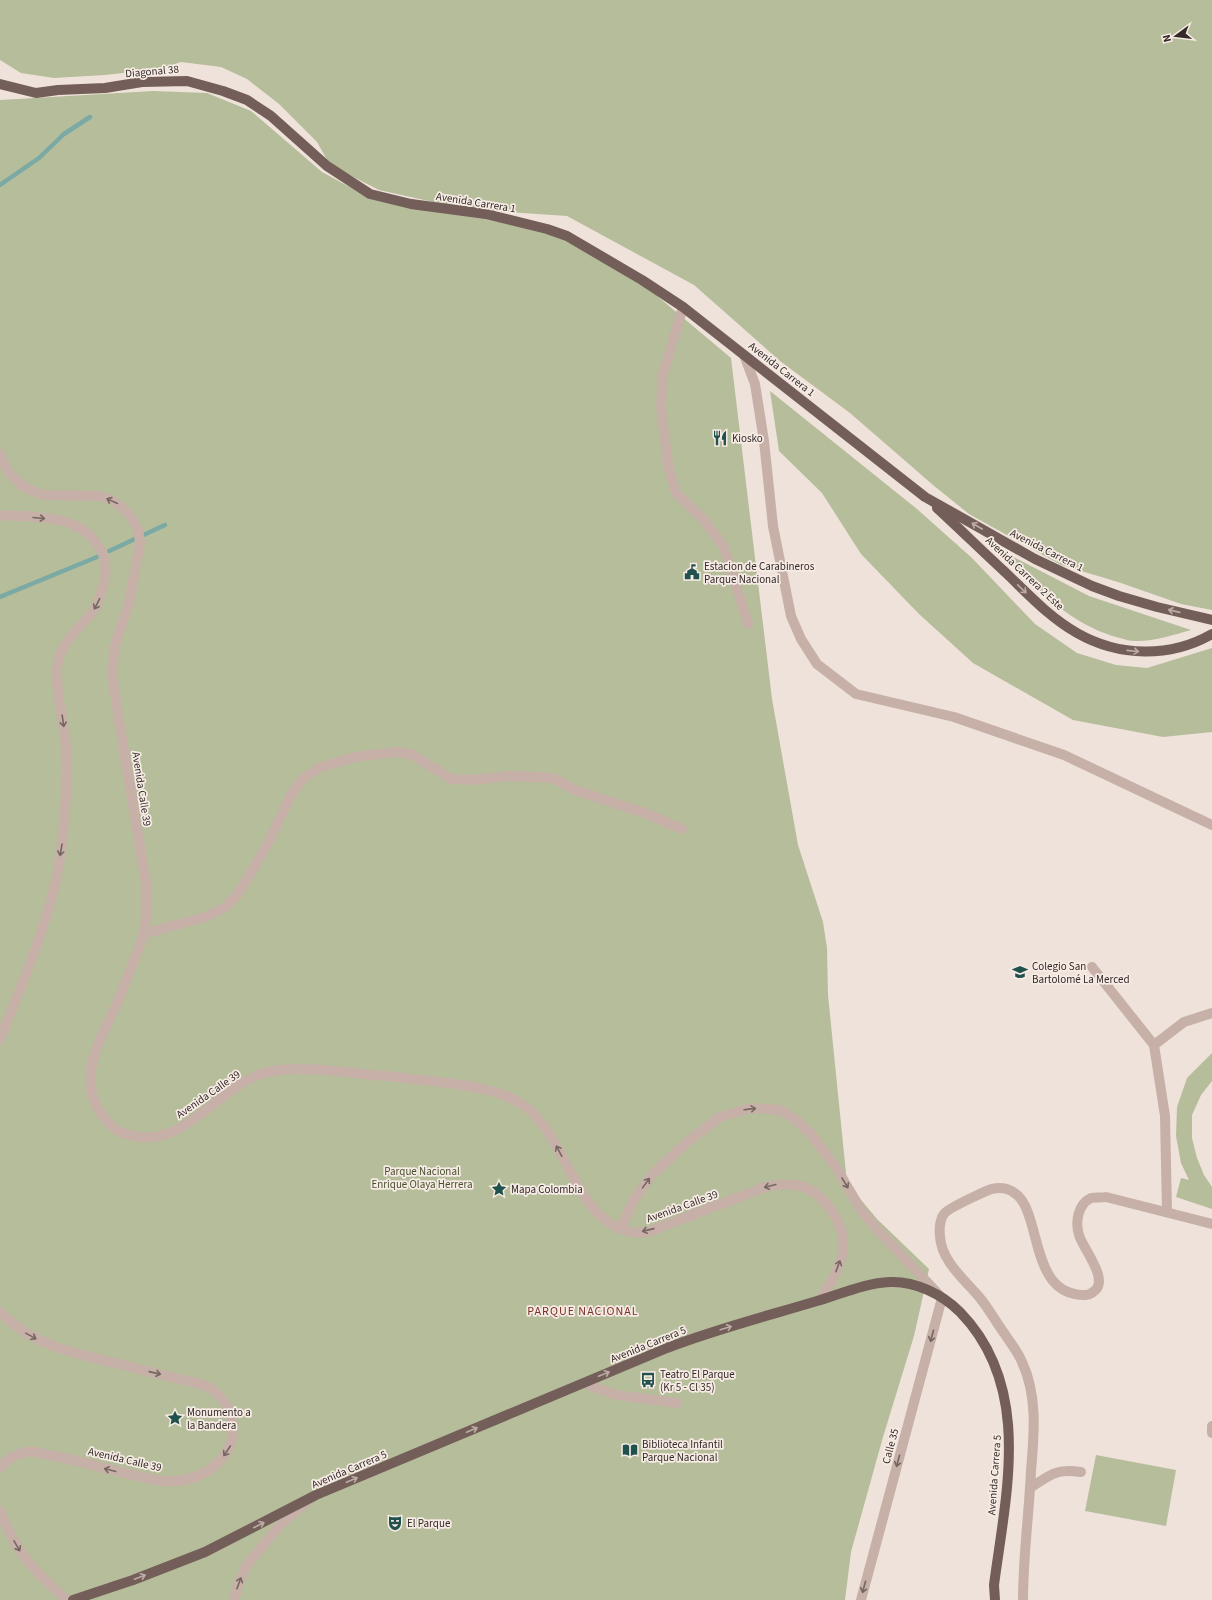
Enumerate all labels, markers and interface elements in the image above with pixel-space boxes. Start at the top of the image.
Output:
north arrow [1156,16,1196,56]
text: N [1159,33,1175,44]
street label: Diagonal 38 [125,62,180,81]
street label: Avenida Carrera 1 [435,189,517,216]
street label: Avenida Carrera 1 [745,339,818,400]
restaurant icon: Kiosko [711,429,729,447]
place label: Kiosko [732,431,763,446]
one-way arrow [106,497,118,504]
one-way arrow [32,514,45,521]
one-way arrow [971,521,983,529]
street label: Avenida Carrera 1 [1007,525,1086,575]
street label: Avenida Carrera 2 Este [982,533,1067,614]
place label: Estacion de Carabineros Parque Nacional [704,559,815,587]
public building icon: Estacion de Carabineros Parque Nacional [683,563,701,581]
one-way arrow [1017,584,1027,593]
one-way arrow [92,598,100,610]
one-way arrow [1168,607,1181,615]
one-way arrow [1126,647,1139,655]
one-way arrow [59,714,67,727]
street label: Avenida Calle 39 [128,751,155,827]
one-way arrow [57,843,65,856]
place label: Colegio San Bartolomé La Merced [1032,959,1130,987]
school or university icon: Colegio San Bartolomé La Merced [1011,963,1029,981]
street label: Avenida Calle 39 [173,1067,243,1122]
one-way arrow [743,1105,756,1113]
one-way arrow [555,1145,563,1157]
park label: Parque Nacional Enrique Olaya Herrera [371,1164,473,1192]
one-way arrow [842,1177,850,1189]
one-way arrow [642,1178,651,1189]
place icon: Mapa Colombia [490,1180,508,1198]
place label: Mapa Colombia [511,1182,583,1197]
one-way arrow [764,1183,777,1190]
street label: Avenida Calle 39 [644,1187,720,1226]
one-way arrow [642,1227,655,1235]
one-way arrow [835,1260,843,1272]
district label: PARQUE NACIONAL [527,1303,639,1320]
street label: Avenida Carrera 5 [608,1322,688,1367]
one-way arrow [719,1324,732,1331]
one-way arrow [928,1329,935,1342]
one-way arrow [25,1332,37,1340]
place label: Teatro El Parque (Kr 5 - Cl 35) [660,1367,735,1395]
one-way arrow [148,1369,161,1377]
one-way arrow [598,1370,610,1377]
bus stop icon: Teatro El Parque (Kr 5 - Cl 35) [639,1371,657,1389]
place label: Monumento a la Bandera [187,1405,251,1433]
place icon: Monumento a la Bandera [166,1409,184,1427]
one-way arrow [465,1426,477,1433]
street label: Calle 35 [879,1427,902,1465]
street label: Avenida Carrera 5 [984,1434,1005,1516]
place label: Biblioteca Infantil Parque Nacional [642,1437,723,1465]
library icon: Biblioteca Infantil Parque Nacional [621,1441,639,1459]
street label: Avenida Calle 39 [87,1444,163,1475]
one-way arrow [223,1445,231,1456]
street label: Avenida Carrera 5 [309,1447,389,1492]
one-way arrow [894,1455,901,1468]
one-way arrow [104,1466,117,1473]
one-way arrow [345,1476,357,1484]
theatre icon: El Parque [386,1514,404,1532]
place label: El Parque [407,1516,451,1531]
one-way arrow [252,1521,264,1528]
one-way arrow [13,1540,21,1552]
one-way arrow [133,1573,145,1581]
one-way arrow [236,1577,244,1589]
one-way arrow [860,1580,867,1593]

